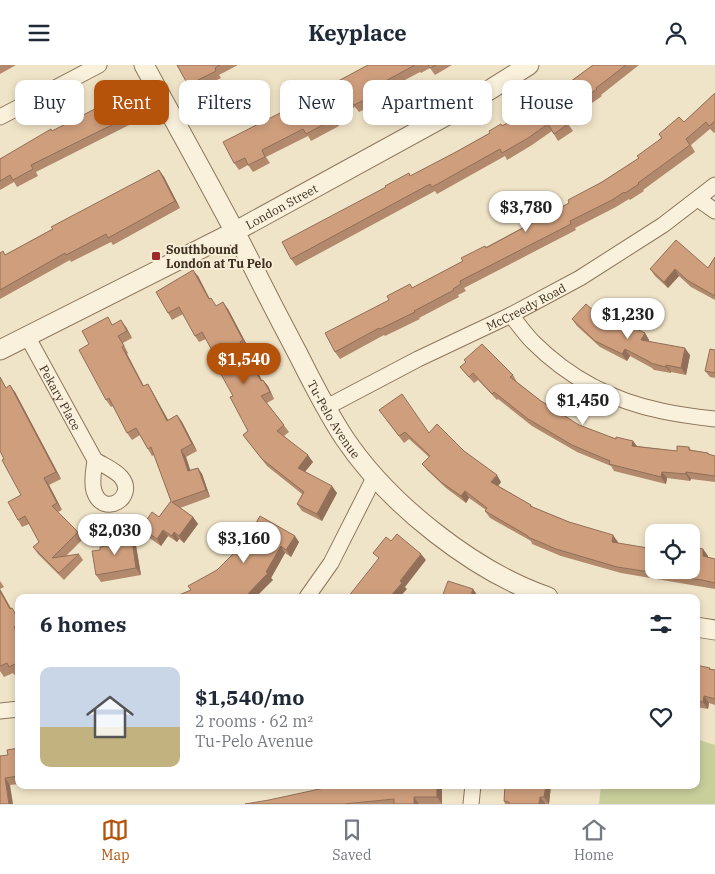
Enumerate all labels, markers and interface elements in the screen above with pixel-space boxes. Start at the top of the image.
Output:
text: Keyplace [308,18,407,47]
icon: menu [25,19,53,47]
icon: person [662,19,690,47]
chip: Buy [15,80,84,125]
chip: Rent [94,80,169,125]
chip: Filters [179,80,270,125]
chip: New [280,80,353,125]
chip: Apartment [363,80,492,125]
chip: House [502,80,592,125]
street label: London Street [243,180,320,232]
pin: $3,780 [485,191,567,233]
text: $3,780 [500,197,552,217]
place label: Southbound London at Tu Pelo [166,242,272,271]
marker: Southbound London at Tu Pelo [150,250,162,262]
street label: McCreedy Road [483,280,568,333]
pin: $1,230 [587,297,669,340]
text: $1,230 [602,304,654,324]
pin: $1,540 [203,343,285,385]
text: $1,540 [218,349,270,369]
street label: Pekary Place [37,362,85,433]
street label: Tu-Pelo Avenue [305,377,364,461]
pin: $1,450 [542,383,624,426]
text: $1,450 [557,390,609,410]
pin: $2,030 [74,513,156,556]
text: $2,030 [89,520,141,540]
pin: $3,160 [203,521,285,564]
map controls [645,524,700,579]
button: locate [645,524,700,579]
text: $3,160 [218,528,270,548]
text: 6 homes [40,610,126,638]
icon: filters [647,610,675,638]
text: $1,540/mo [195,683,304,711]
icon: home [80,687,140,747]
icon: heart [647,703,675,731]
text: 2 rooms · 62 m² [195,711,313,731]
text: Tu-Pelo Avenue [195,731,313,751]
tab: Map [101,816,130,864]
tab: Saved [332,816,371,864]
tab: Home [574,816,614,864]

